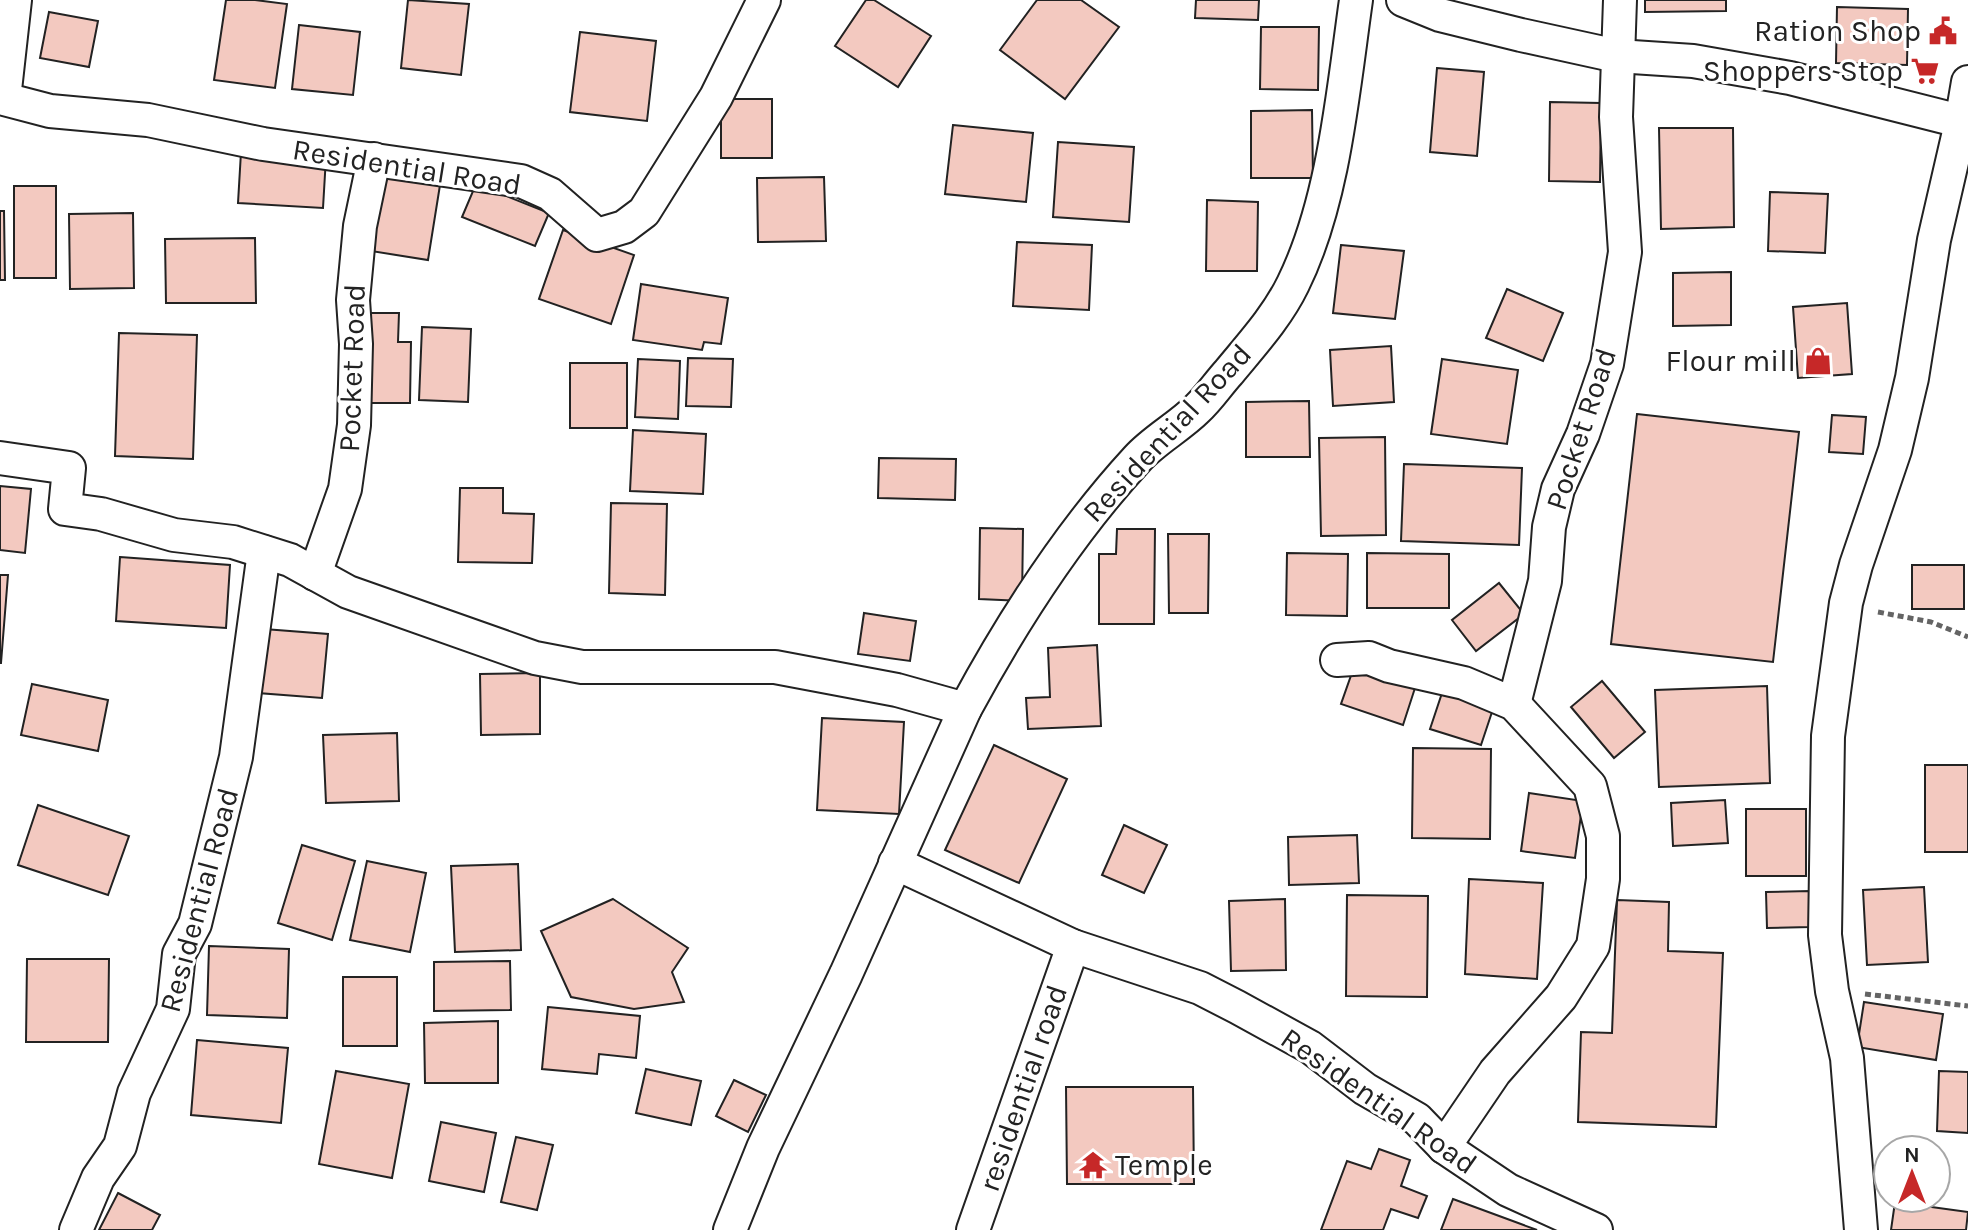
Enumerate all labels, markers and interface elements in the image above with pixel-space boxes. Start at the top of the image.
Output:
place label: Ration Shop [1754,13,1921,49]
public building icon: Ration Shop [1928,16,1958,46]
place label: Shoppers Stop [1703,53,1903,89]
supermarket icon: Shoppers Stop [1910,56,1940,86]
street label: Residential Road [290,131,524,203]
street label: Pocket Road [331,283,373,453]
street label: Residential Road [1075,336,1259,530]
street label: Pocket Road [1538,343,1624,515]
place label: Flour mill [1666,343,1796,379]
shop icon: Flour mill [1803,346,1833,376]
street label: Residential Road [152,784,246,1016]
street label: residential road [971,980,1075,1196]
street label: Residential Road [1274,1020,1484,1182]
north arrow [1872,1134,1952,1214]
text: N [1904,1142,1920,1168]
place label: Temple [1115,1147,1213,1183]
temple icon: Temple [1078,1150,1108,1180]

